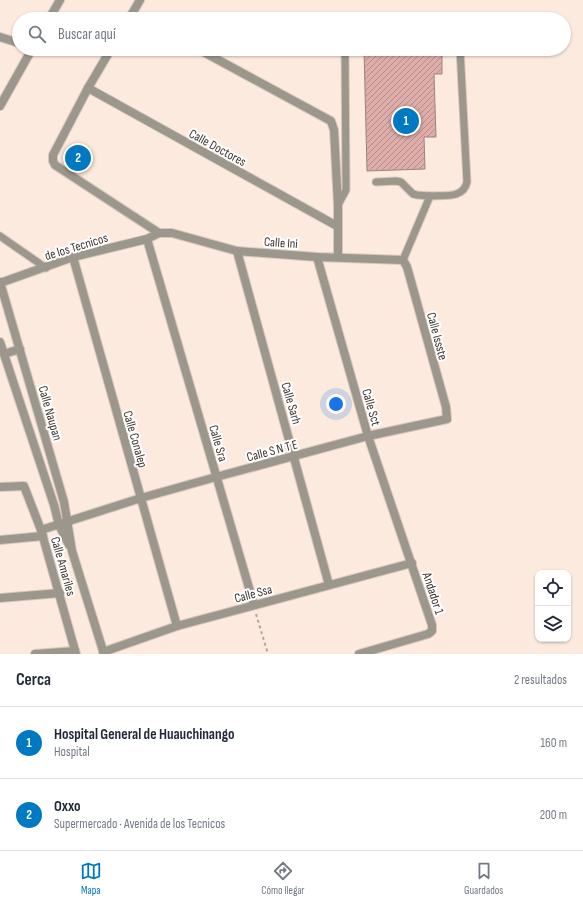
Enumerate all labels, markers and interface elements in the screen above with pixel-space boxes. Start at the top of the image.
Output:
search box [12,12,571,56]
icon: search [26,23,48,45]
text: Buscar aquí [58,25,116,44]
pin: 1 [393,106,419,136]
street label: Calle Doctores [186,126,249,170]
pin: 2 [65,143,91,173]
street label: de los Tecnicos [43,230,110,264]
street label: Calle Ini [263,234,298,252]
street label: Calle Issste [423,311,451,362]
street label: Calle Sarh [277,380,305,426]
street label: Calle Naupan [35,384,65,443]
street label: Calle Sct [358,387,384,428]
your location [326,394,346,414]
street label: Calle Conalep [119,409,151,470]
street label: Calle Sra [205,423,231,463]
street label: Calle S N T E [245,436,300,465]
street label: Calle Amariles [47,535,79,598]
street label: Andador 1 [418,569,447,617]
map controls [535,570,571,642]
button: locate [535,570,571,606]
street label: Calle Ssa [233,581,274,607]
button: layers [535,606,571,642]
text: Cerca [16,670,51,690]
text: 2 resultados [514,672,567,688]
text: Hospital General de Huauchinango [54,725,234,744]
text: 1 [26,735,32,751]
text: 160 m [541,735,567,751]
text: Hospital [54,744,90,760]
text: Oxxo [54,797,81,816]
text: 2 [26,807,32,823]
text: 200 m [540,807,567,823]
text: Supermercado · Avenida de los Tecnicos [54,816,225,832]
tab: Mapa [80,860,102,897]
tab: Cómo llegar [261,860,305,897]
tab: Guardados [464,860,503,897]

